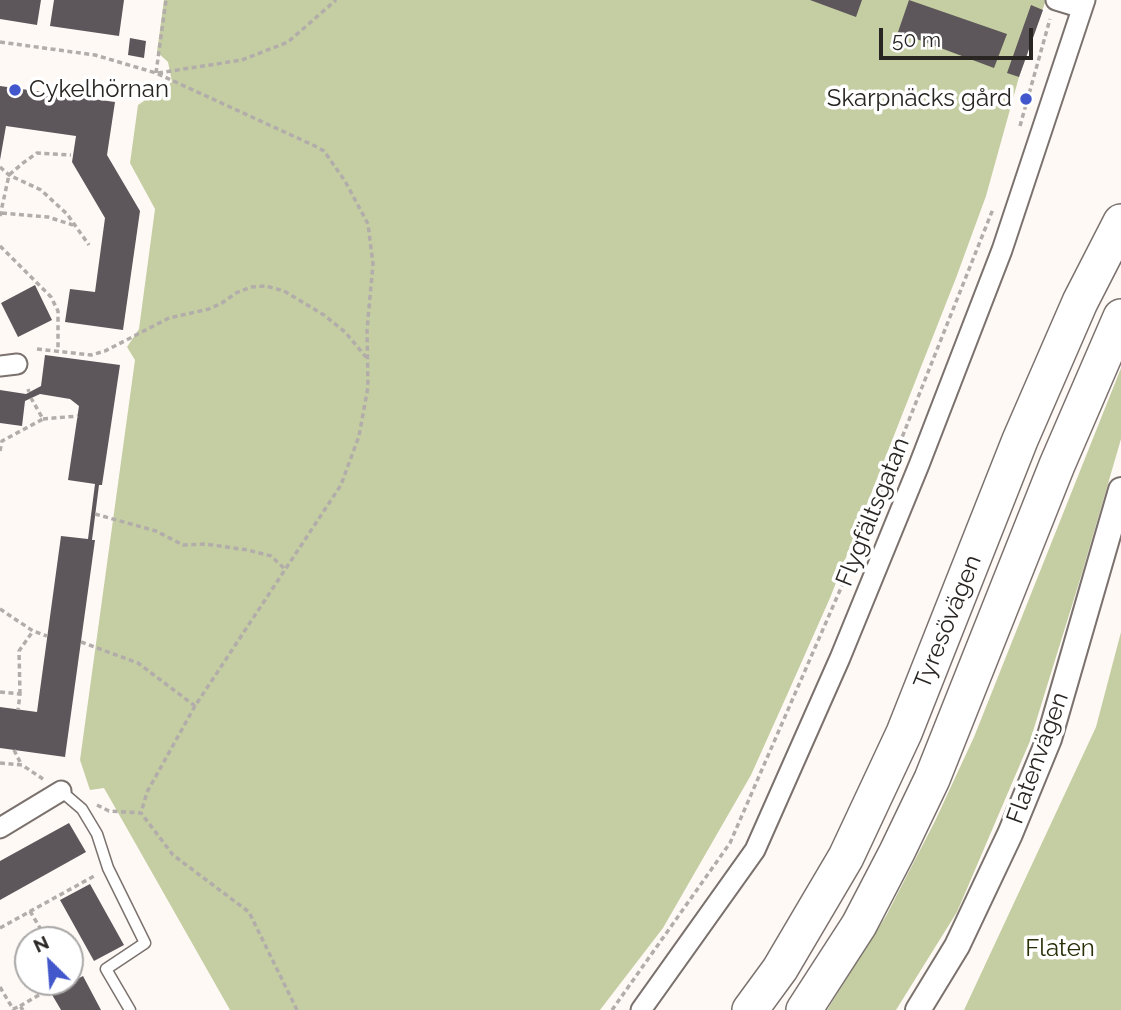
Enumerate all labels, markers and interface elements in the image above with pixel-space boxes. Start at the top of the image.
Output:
scale bar [883,14,1037,58]
text: 50 m [892,27,941,52]
place label: Cykelhörnan [29,76,169,104]
marker: Cykelhörnan [7,82,23,98]
place label: Skarpnäcks gård [827,85,1012,113]
marker: Skarpnäcks gård [1018,91,1034,107]
street label: Flygfältsgatan [830,433,916,591]
street label: Tyresövägen [908,551,988,693]
street label: Flatenvägen [1001,688,1075,828]
north arrow [14,926,84,996]
text: N [30,931,52,957]
park label: Flaten [1025,935,1095,963]

